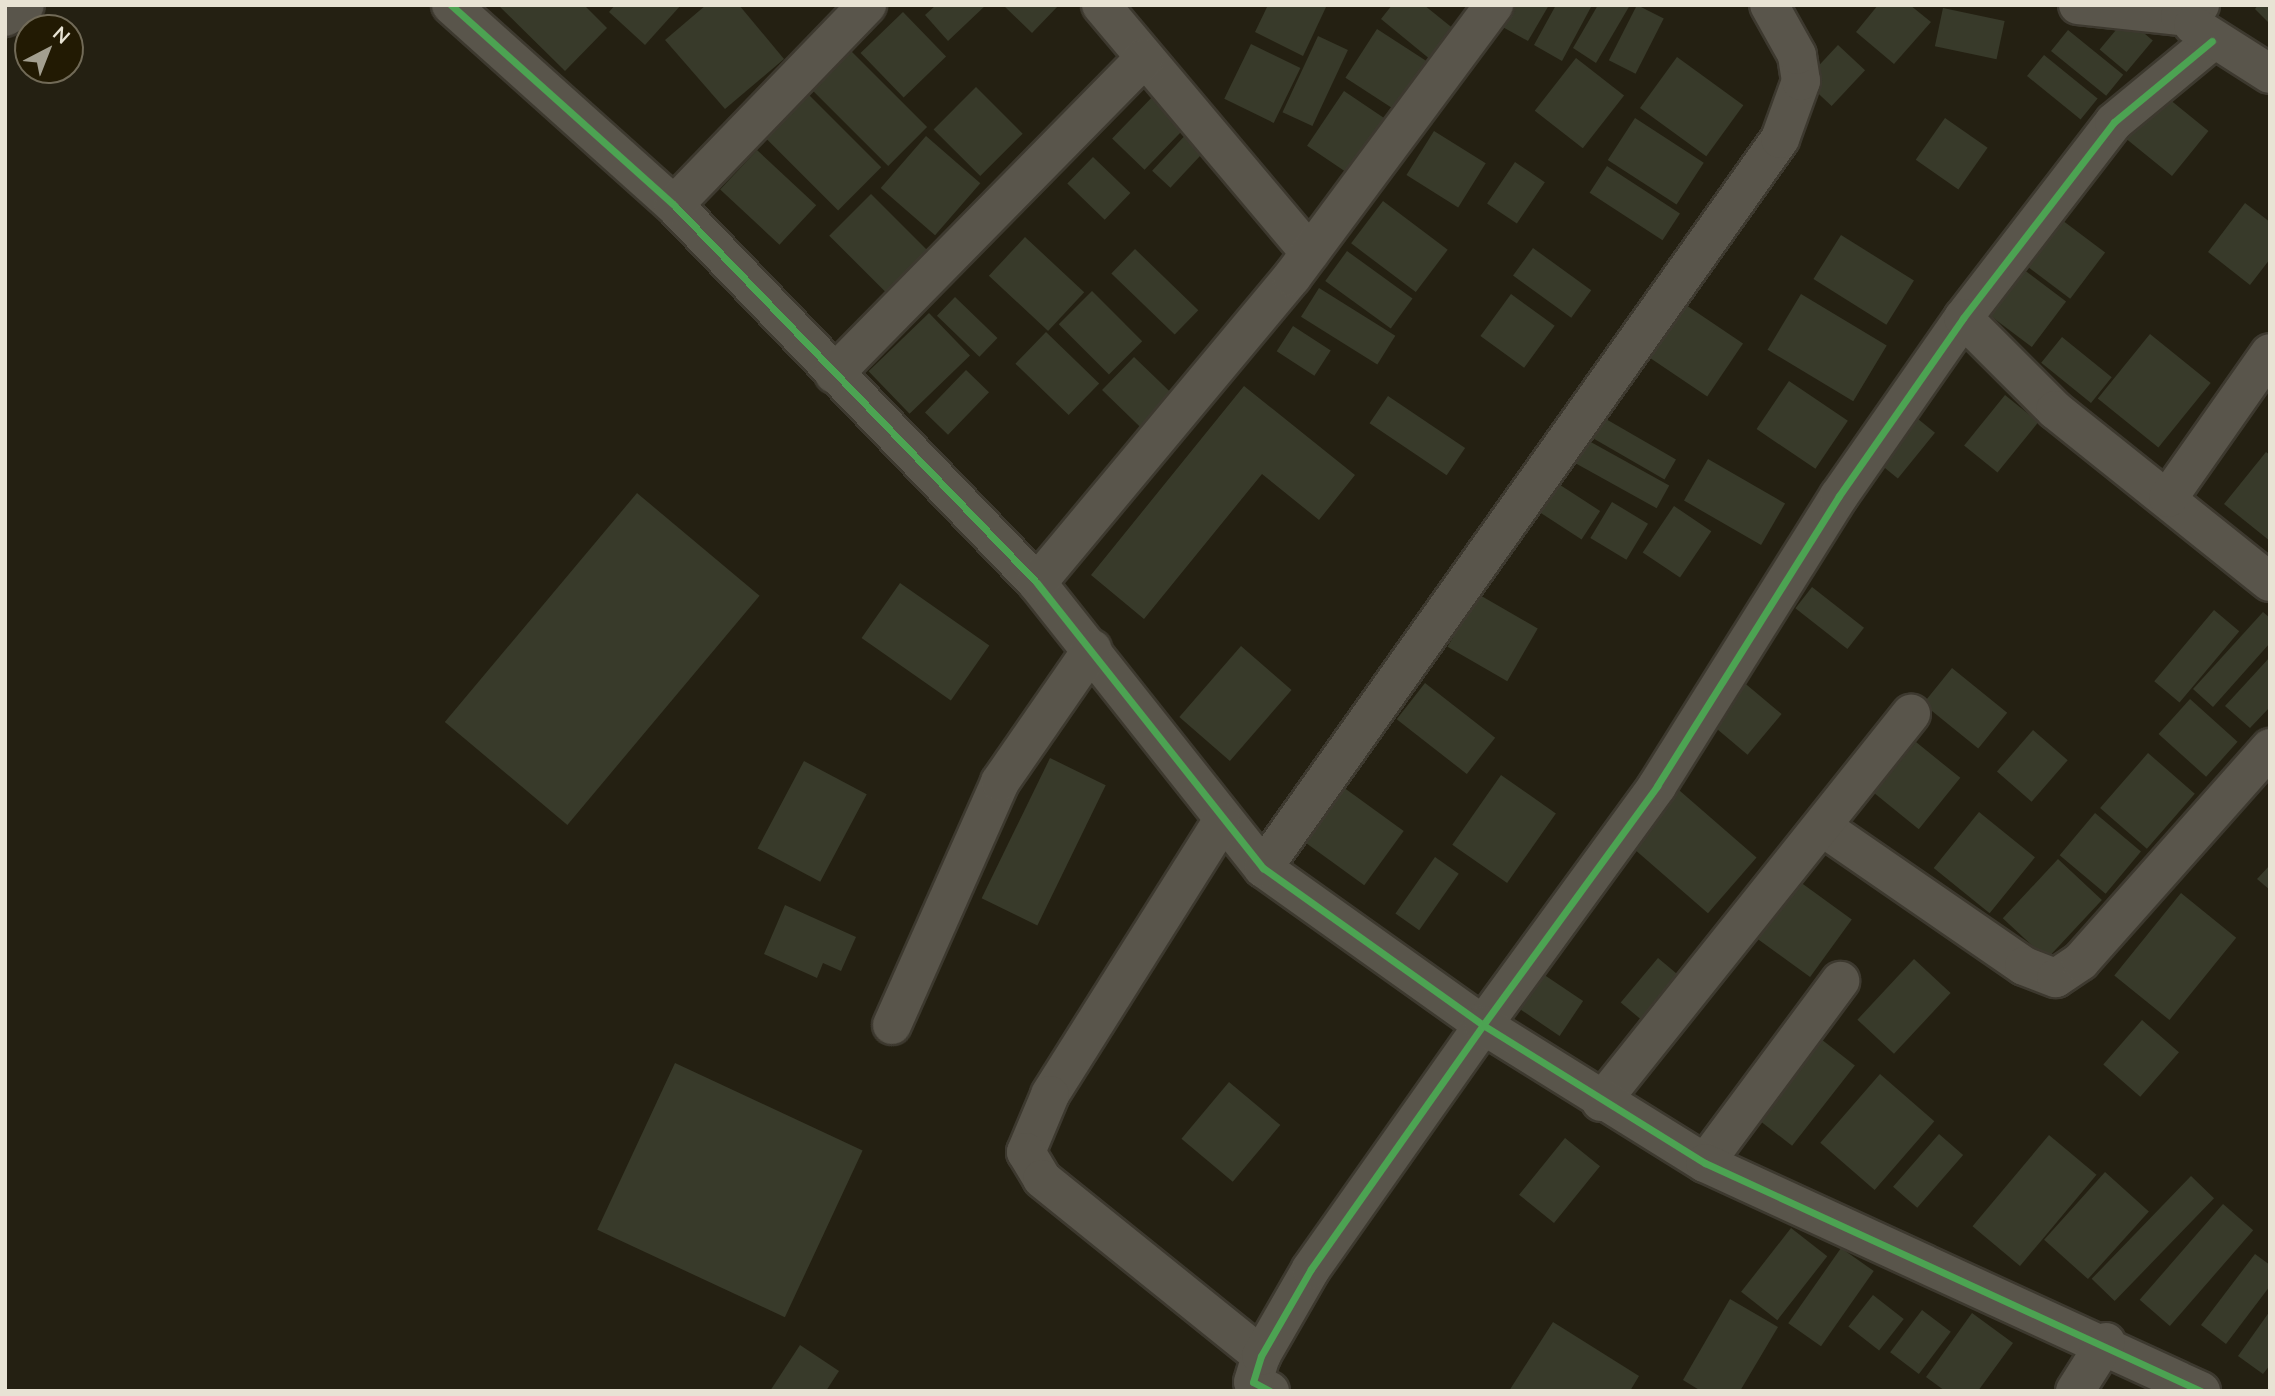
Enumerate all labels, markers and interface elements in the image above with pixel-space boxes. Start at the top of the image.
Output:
north arrow [14,14,84,84]
text: N [49,21,75,48]

